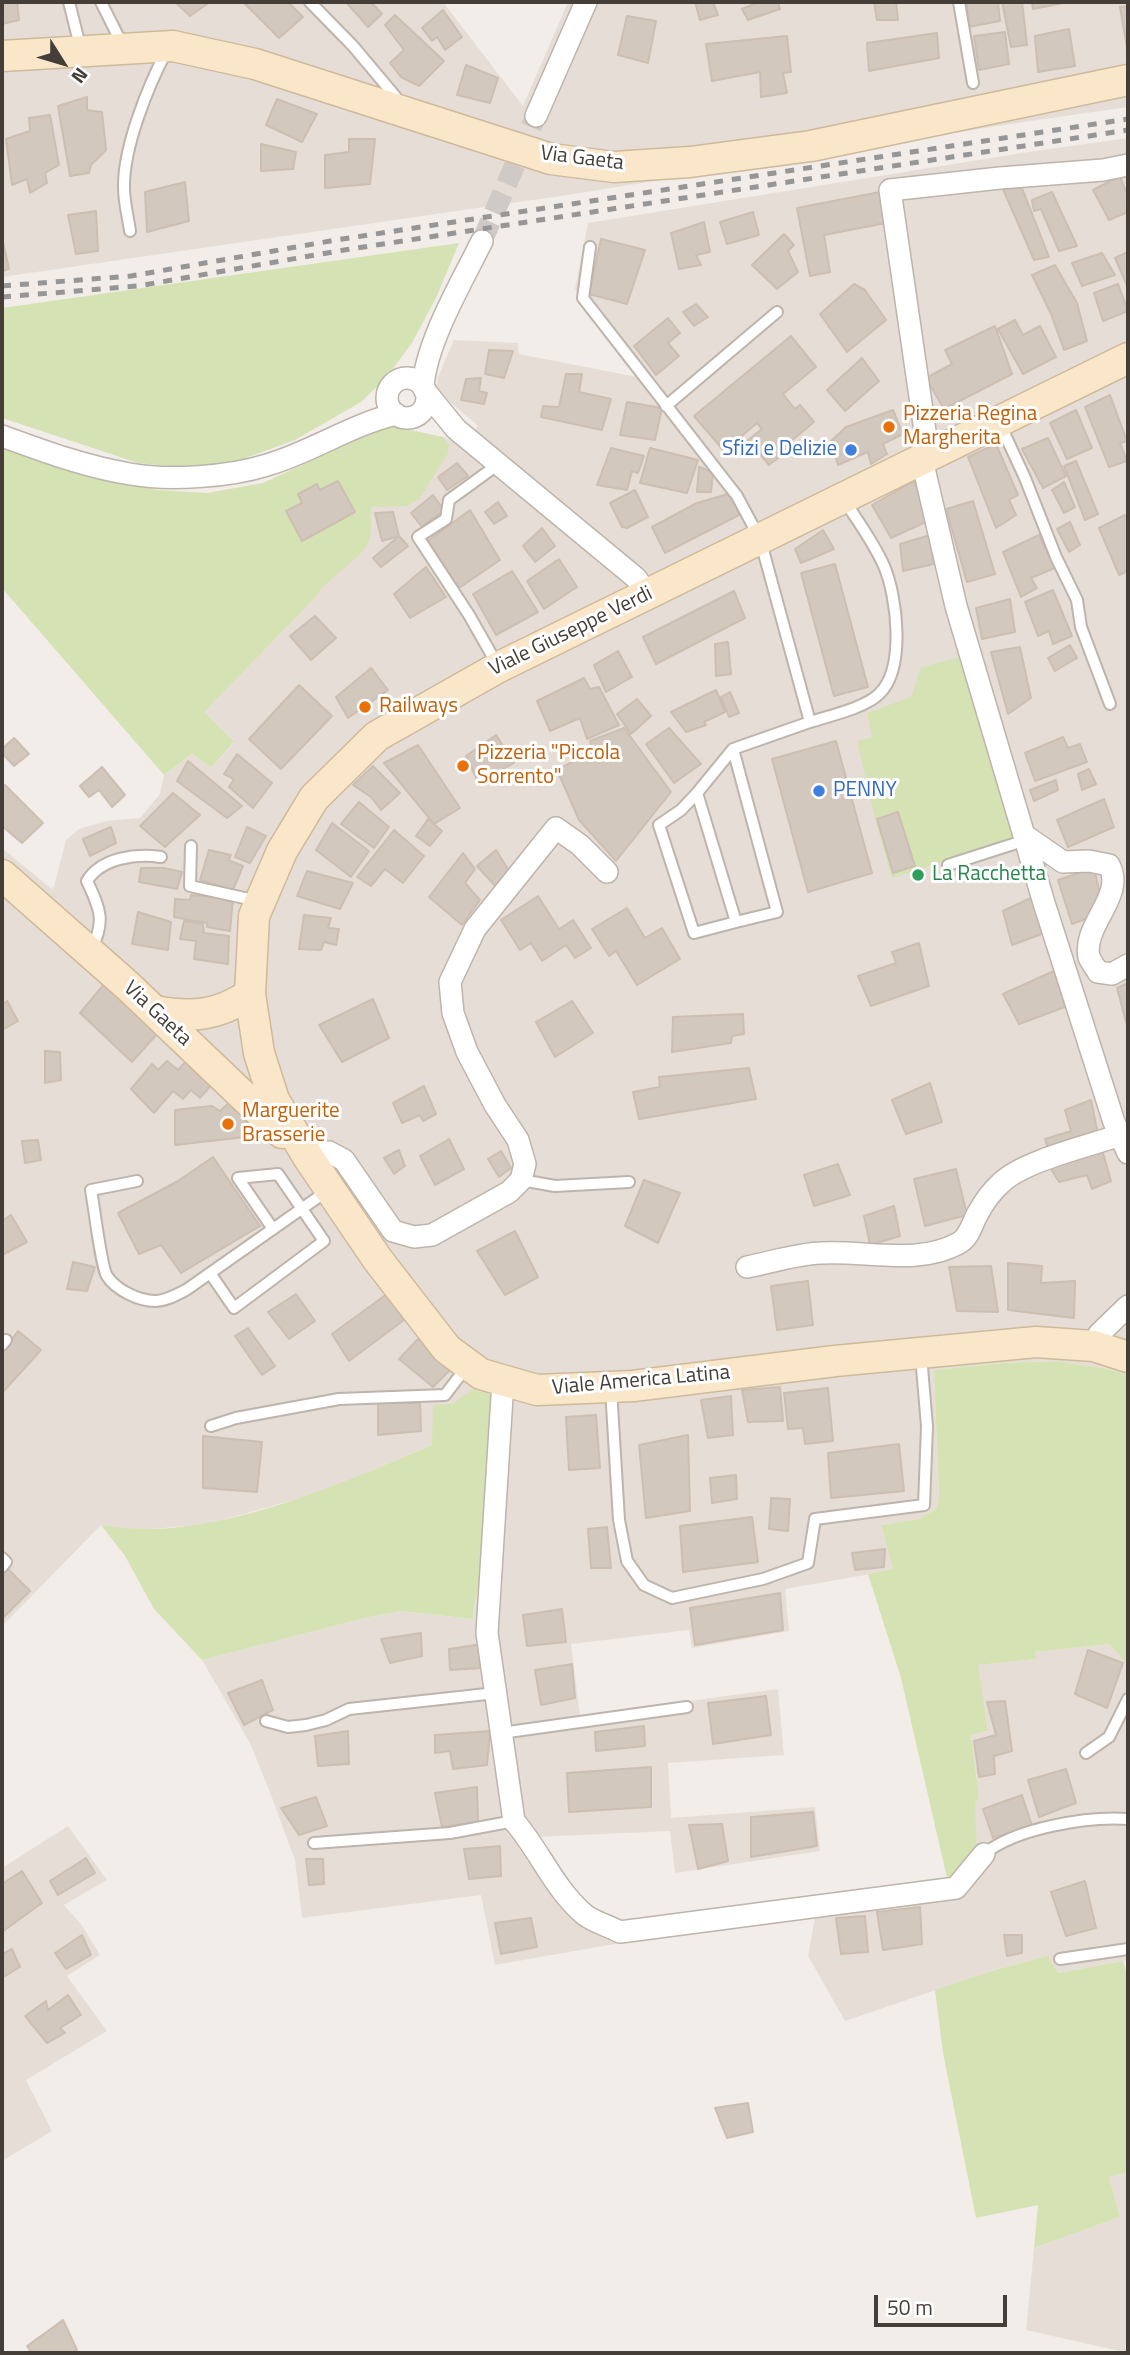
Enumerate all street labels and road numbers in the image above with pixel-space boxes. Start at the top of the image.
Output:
street label: Via Gaeta [539,141,625,177]
street label: Viale Giuseppe Verdi [485,582,657,682]
street label: Via Gaeta [118,976,196,1052]
street label: Viale America Latina [551,1361,731,1401]

